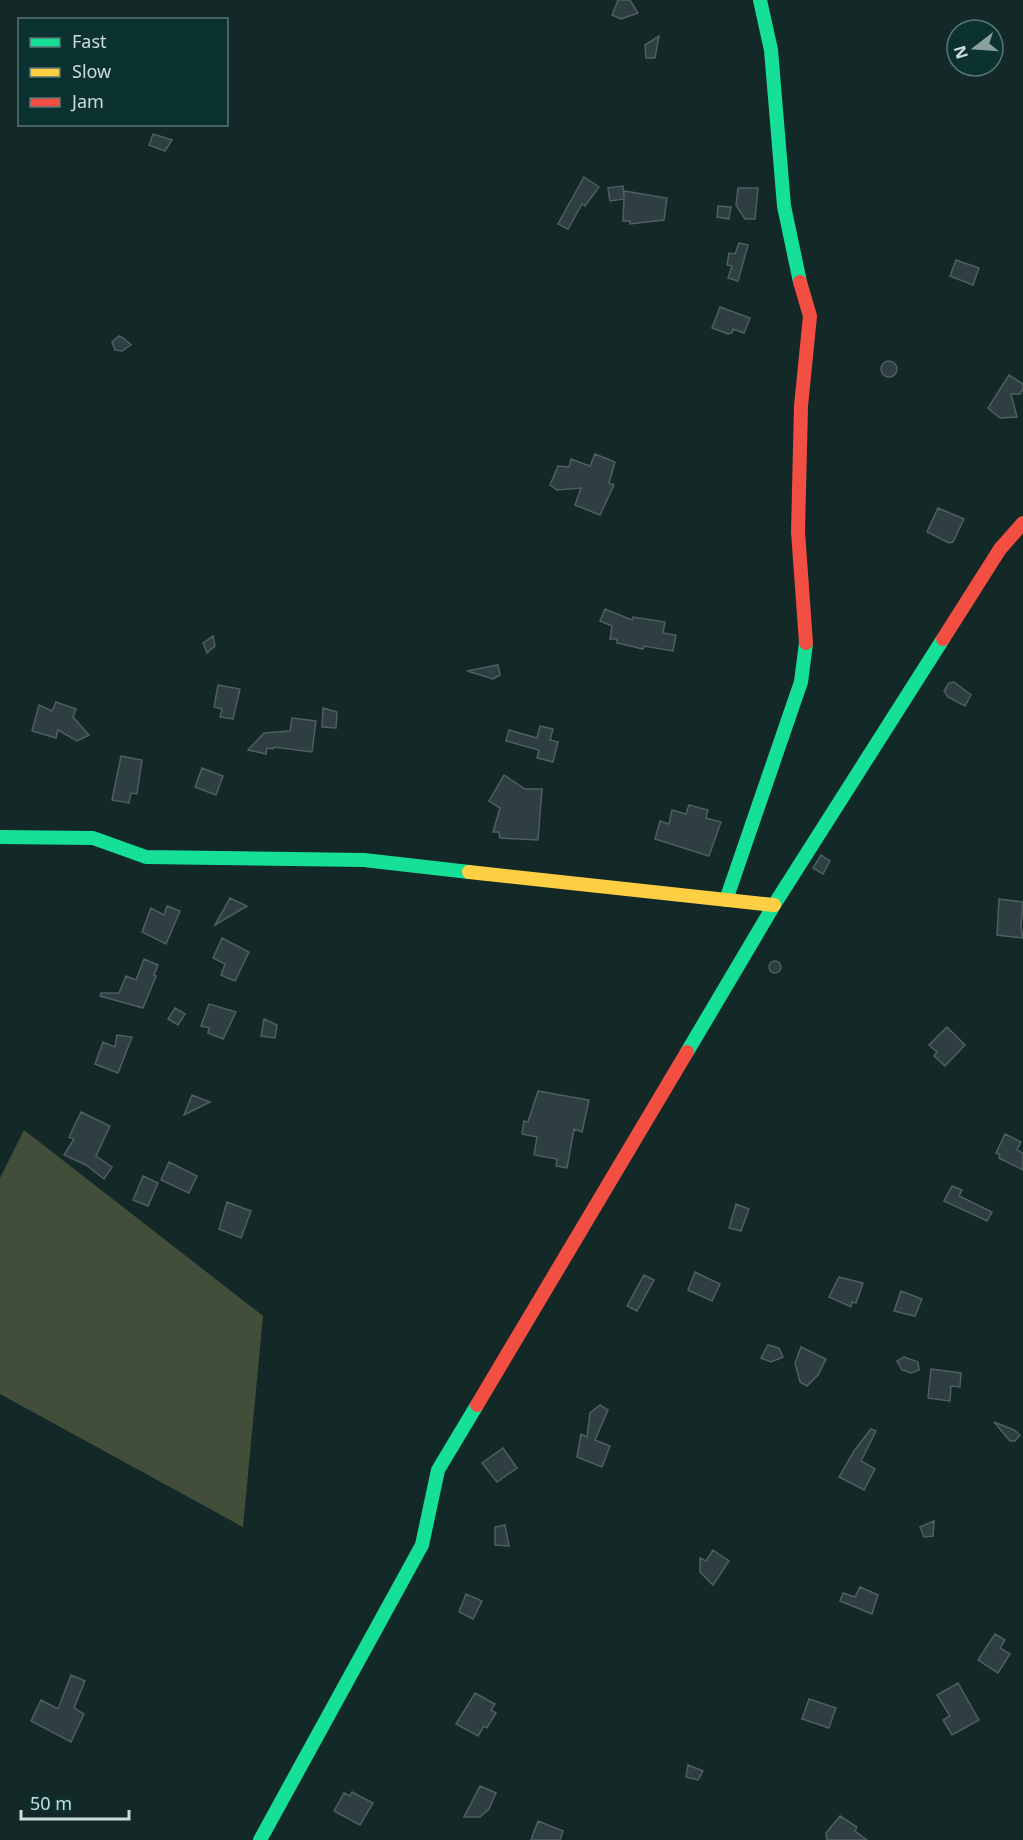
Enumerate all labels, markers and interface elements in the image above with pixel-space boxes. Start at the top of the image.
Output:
legend [18,18,228,126]
north arrow [945,18,1005,78]
text: Fast [72,29,107,53]
text: N [948,43,973,62]
text: Slow [72,59,111,83]
text: Jam [70,89,104,113]
scale bar [21,1783,129,1821]
text: 50 m [30,1791,72,1815]

